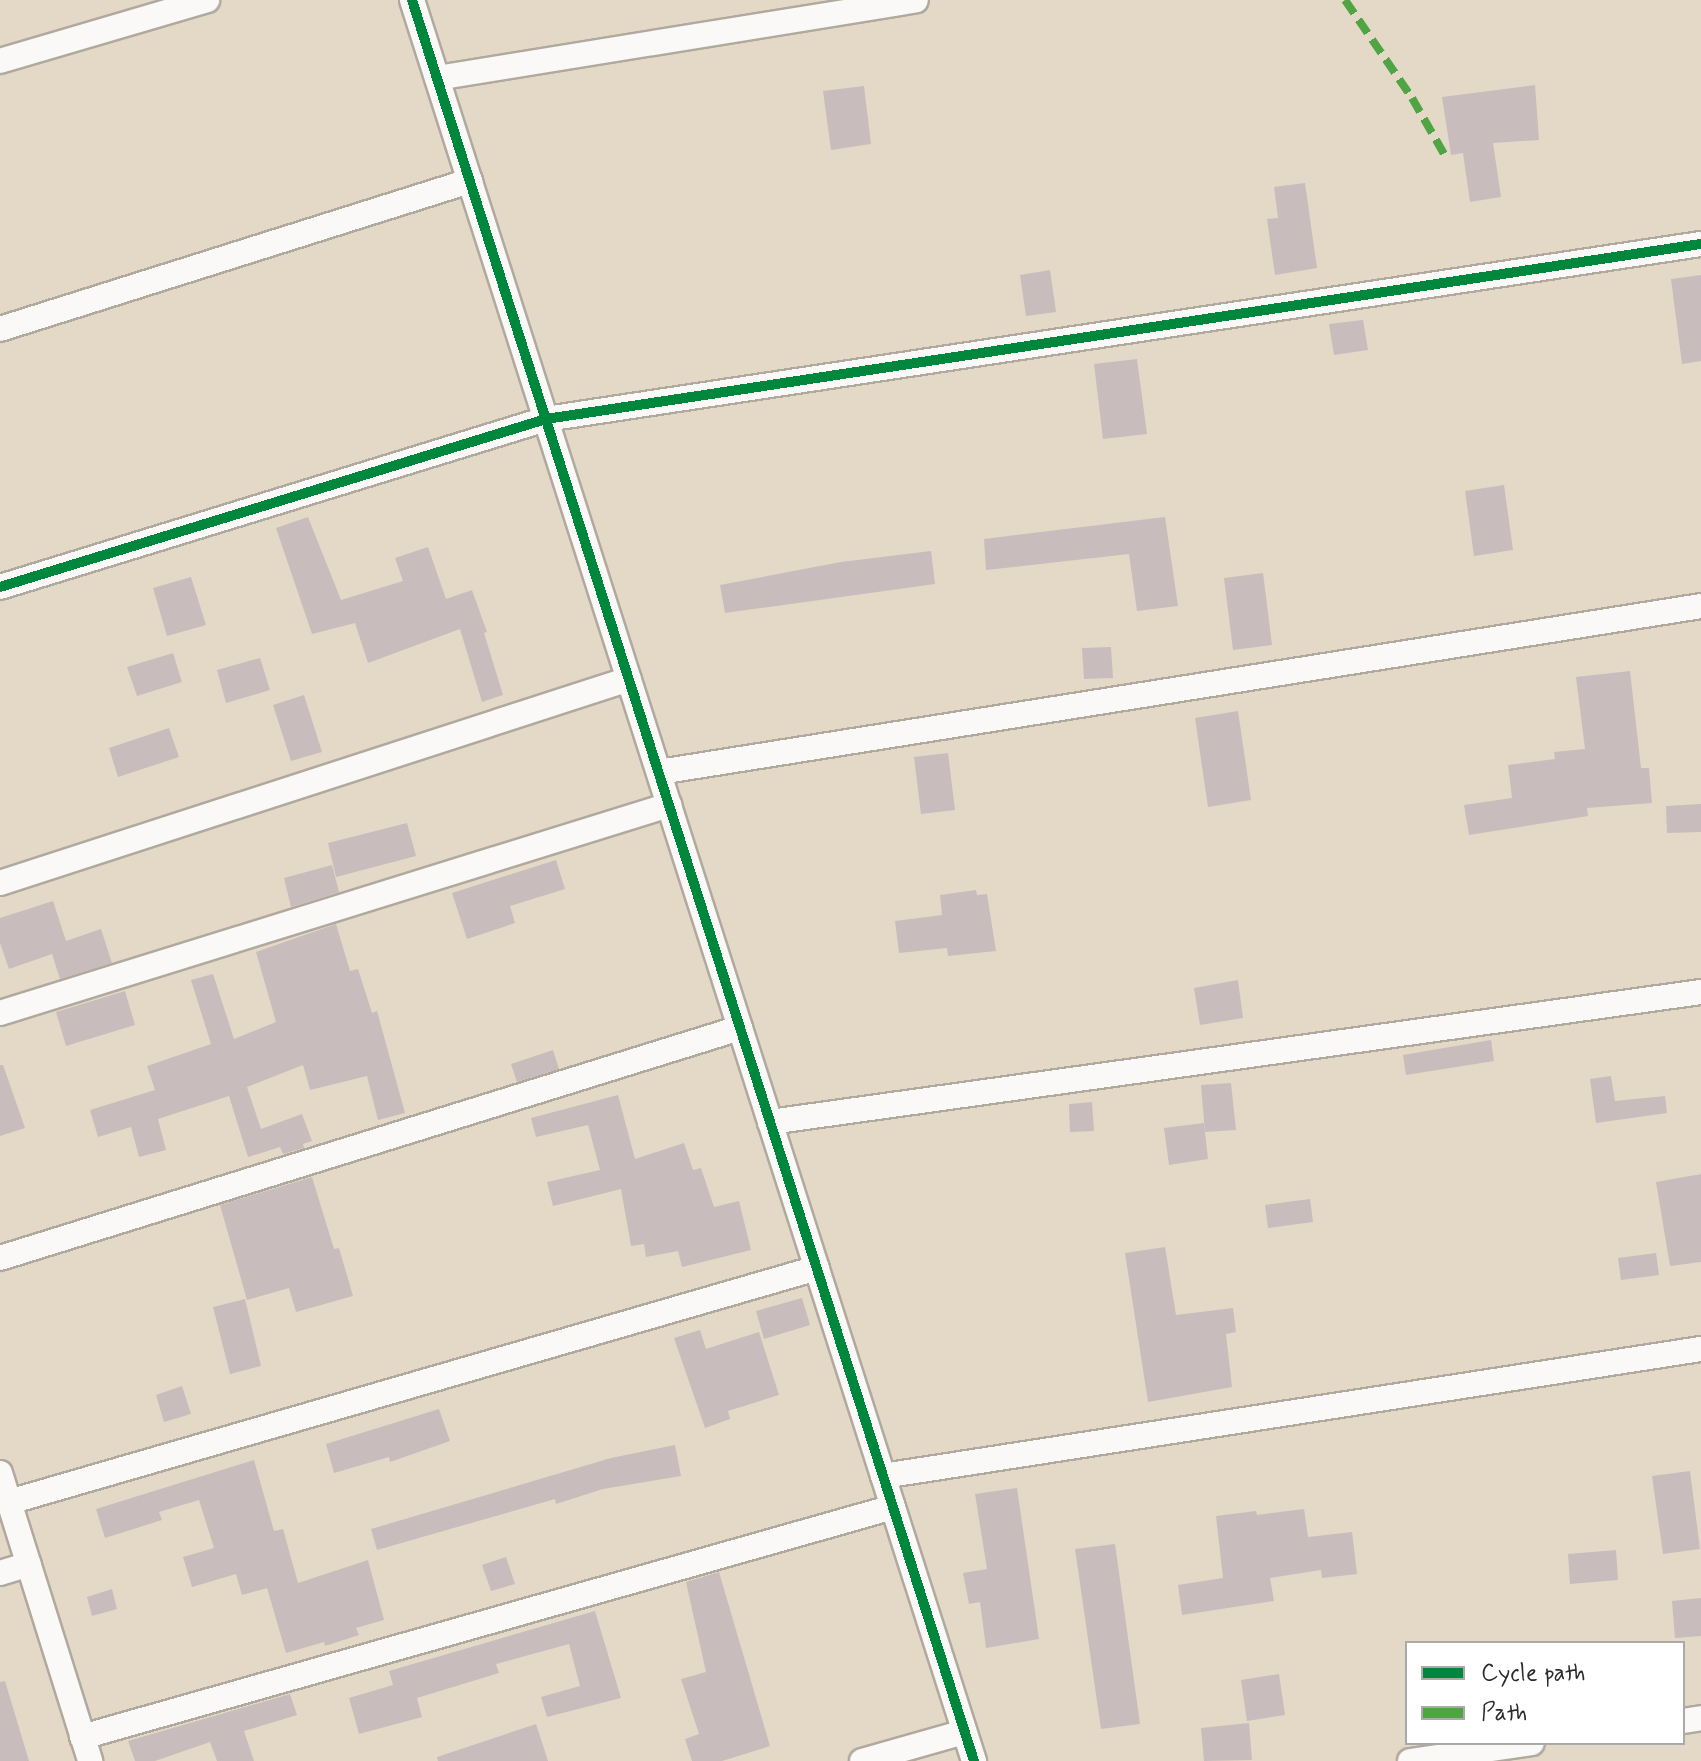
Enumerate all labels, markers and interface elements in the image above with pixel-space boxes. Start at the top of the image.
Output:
legend [1405,1641,1685,1745]
text: Cycle path [1481,1658,1586,1689]
text: Path [1481,1698,1527,1729]

